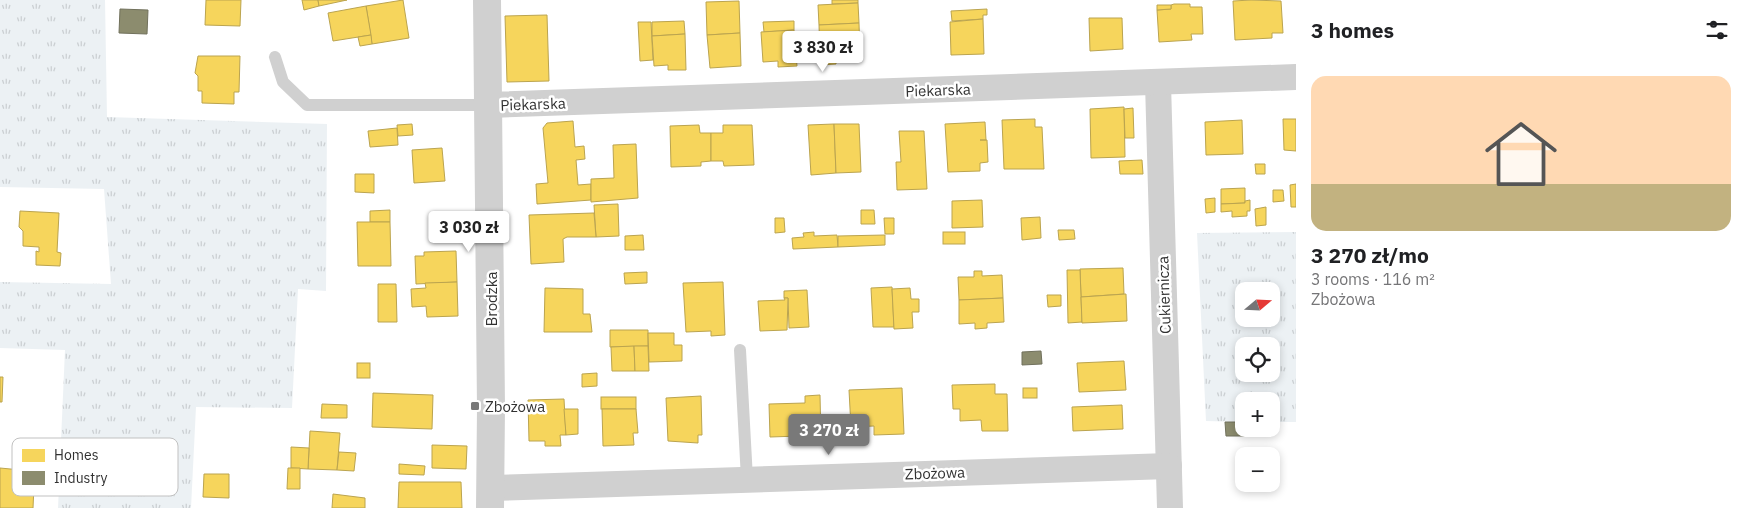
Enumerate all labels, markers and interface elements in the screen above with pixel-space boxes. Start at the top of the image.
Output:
text: 3 homes [1311,16,1394,44]
icon: filters [1703,16,1731,44]
pin: 3 830 zł [771,30,875,73]
text: 3 830 zł [793,37,853,57]
street label: Piekarska [905,79,971,101]
street label: Piekarska [500,93,566,115]
icon: home [1476,109,1566,199]
pin: 3 030 zł [417,210,521,253]
text: 3 030 zł [439,217,499,237]
text: 3 270 zł/mo [1311,241,1429,269]
street label: Cukiernicza [1153,256,1175,334]
text: 3 rooms · 116 m² [1311,269,1435,289]
street label: Brodzka [482,271,501,327]
north arrow [1235,282,1280,328]
map controls [1235,282,1280,492]
text: Zbożowa [1311,289,1375,309]
button: locate [1235,337,1280,382]
button: + [1235,392,1280,437]
place label: Zbożowa [485,397,545,416]
marker: Zbożowa [469,400,481,412]
pin: 3 270 zł [777,414,881,456]
text: 3 270 zł [799,420,859,440]
legend [12,438,178,496]
text: Homes [54,446,99,464]
button: − [1235,447,1280,492]
street label: Zbożowa [905,462,965,484]
text: Industry [54,469,108,487]

